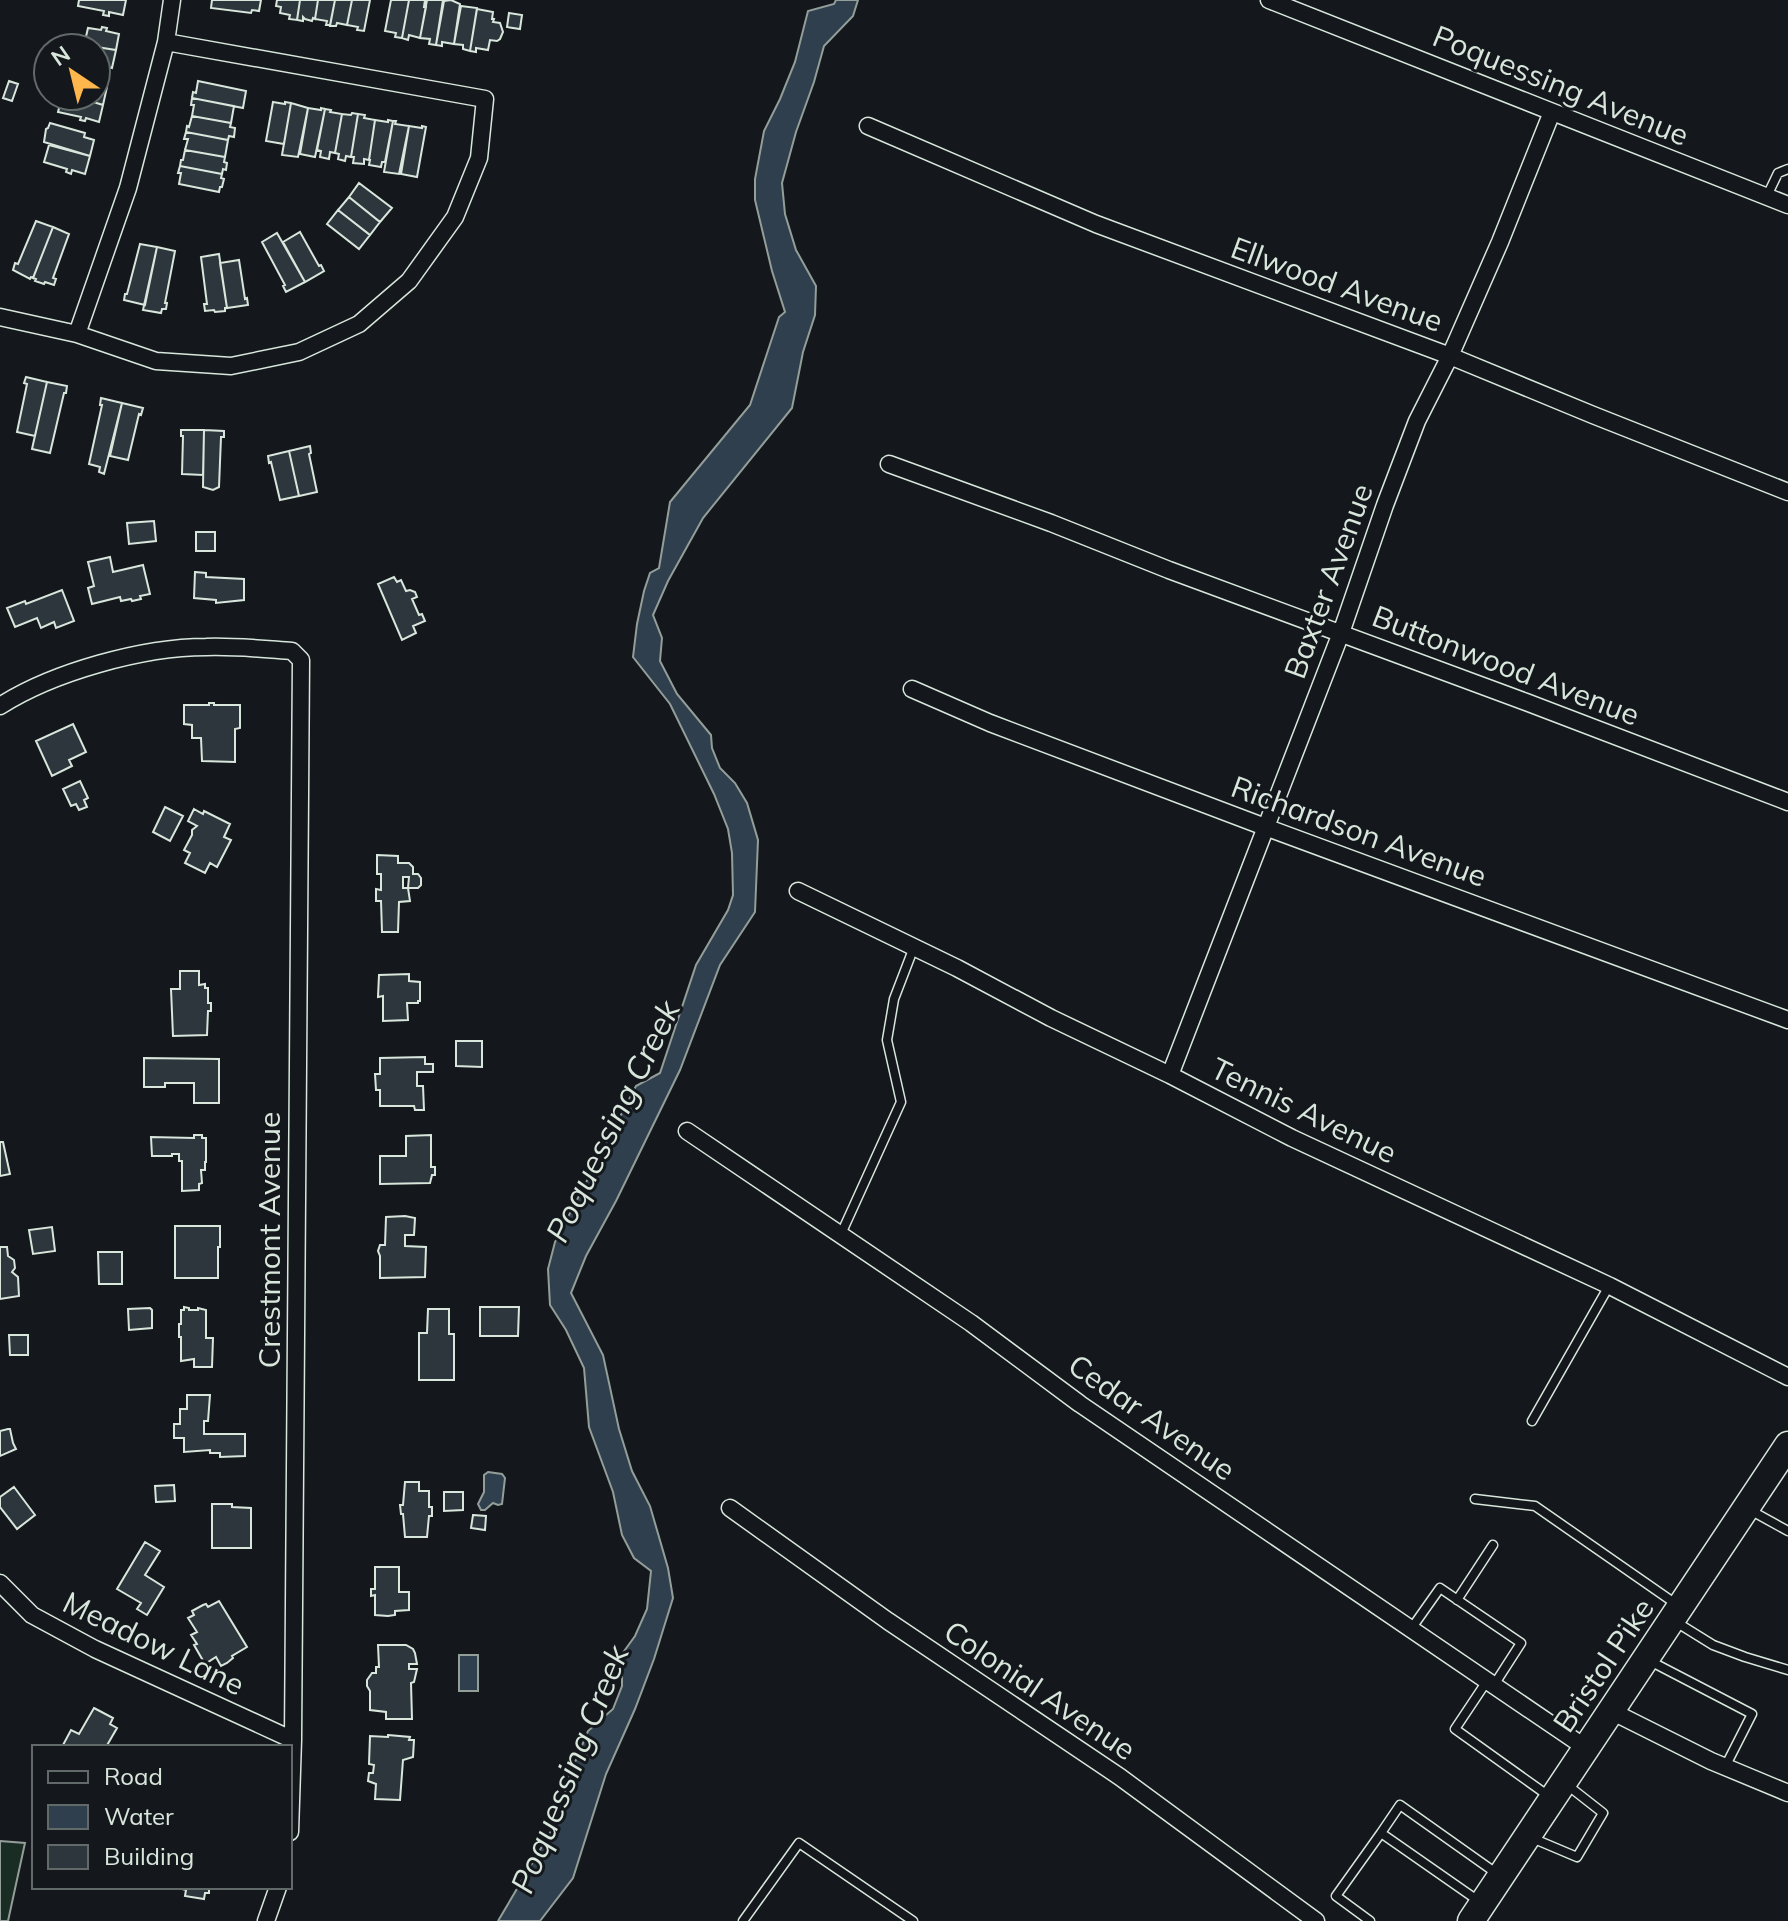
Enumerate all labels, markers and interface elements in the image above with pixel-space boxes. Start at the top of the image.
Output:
street label: Poquessing Avenue [1428,16,1694,154]
north arrow [32,32,112,112]
text: N [46,39,75,72]
street label: Ellwood Avenue [1226,228,1448,340]
street label: Baxter Avenue [1275,478,1381,684]
street label: Buttonwood Avenue [1367,597,1645,733]
street label: Richardson Avenue [1226,767,1492,895]
water label: Poquessing Creek [536,992,688,1248]
street label: Tennis Avenue [1205,1049,1403,1171]
street label: Crestmont Avenue [250,1112,288,1368]
street label: Cedar Avenue [1061,1346,1243,1488]
street label: Meadow Lane [57,1583,251,1703]
street label: Bristol Pike [1544,1591,1662,1739]
street label: Colonial Avenue [937,1612,1143,1768]
water label: Poquessing Creek [501,1638,638,1899]
legend [32,1745,292,1889]
text: Road [104,1761,163,1791]
text: Water [104,1801,174,1831]
text: Building [104,1841,194,1871]

